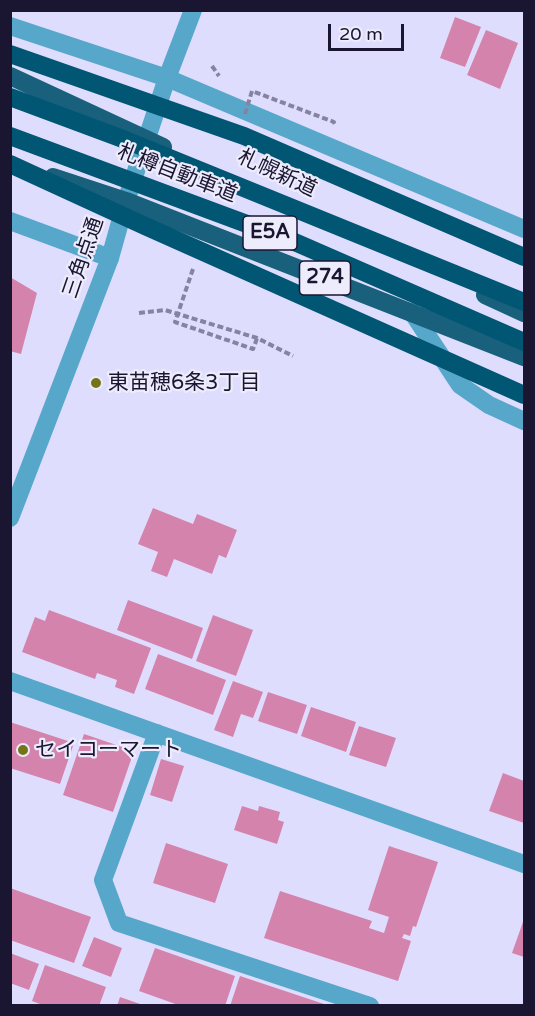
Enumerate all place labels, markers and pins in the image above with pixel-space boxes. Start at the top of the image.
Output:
place label: 東苗穂6条3丁目 [108,370,260,396]
marker: 東苗穂6条3丁目 [89,376,103,390]
place label: セイコーマート [35,737,182,763]
marker: セイコーマート [16,743,30,757]

